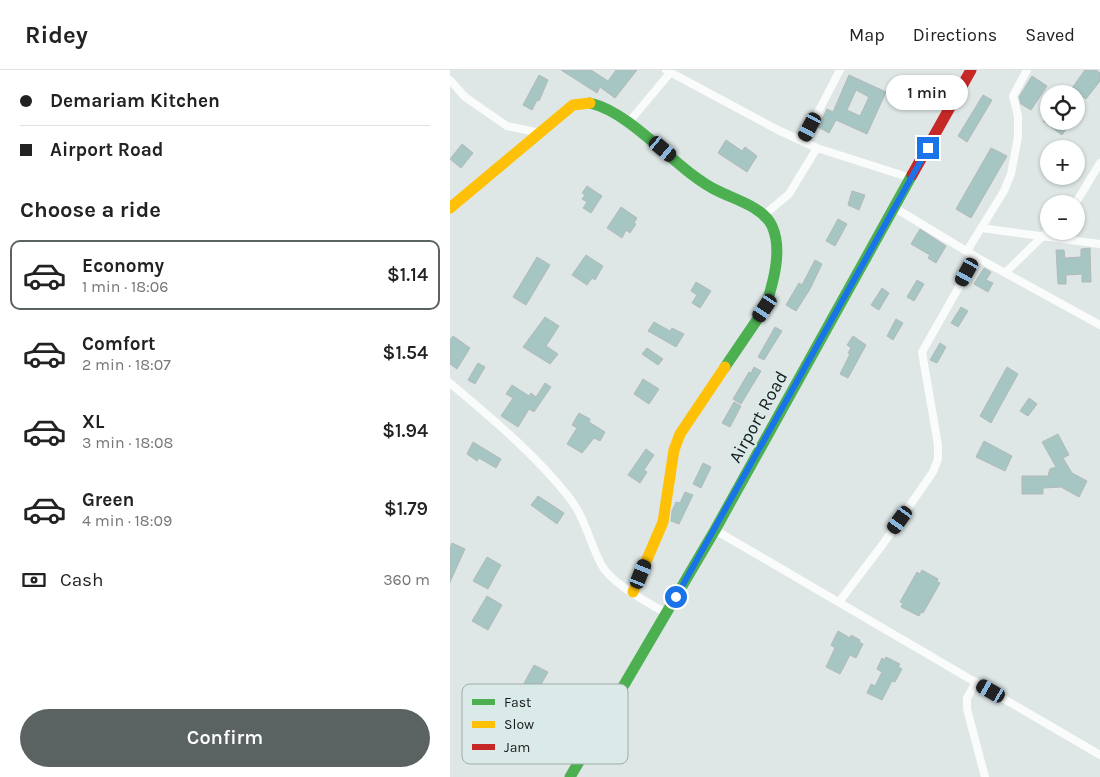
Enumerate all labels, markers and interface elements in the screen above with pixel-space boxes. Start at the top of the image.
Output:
text: Ridey [25,21,88,49]
text: Map [849,24,885,46]
text: Directions [913,24,997,46]
text: Saved [1025,24,1075,46]
callout: 1 min [887,75,969,110]
text: 1 min [907,83,947,102]
map controls [1040,85,1085,240]
button: locate [1040,85,1085,130]
text: Demariam Kitchen [50,90,220,112]
car [796,110,823,144]
car [646,134,679,164]
route end [917,137,939,159]
text: Airport Road [50,139,163,161]
button: + [1040,140,1085,185]
button: − [1040,195,1085,240]
text: Choose a ride [20,197,161,223]
icon: car [22,253,67,298]
text: Economy [82,255,164,277]
car [953,255,980,289]
text: $1.14 [387,264,428,286]
text: 1 min · 18:06 [82,277,168,296]
car [750,291,779,325]
icon: car [22,331,67,376]
text: Comfort [82,333,156,355]
text: $1.54 [383,342,428,364]
text: 2 min · 18:07 [82,355,171,374]
street label: Airport Road [724,367,792,467]
icon: car [22,409,67,454]
text: XL [82,411,104,433]
text: $1.94 [382,420,428,442]
text: 3 min · 18:08 [82,433,173,452]
icon: car [22,487,67,532]
text: Green [82,489,134,511]
text: $1.79 [384,498,428,520]
car [885,503,914,537]
text: 4 min · 18:09 [82,511,172,530]
car [628,557,653,591]
icon: cash [20,566,48,594]
text: Cash [60,569,104,591]
text: 360 m [383,570,430,589]
route start [665,586,687,608]
car [974,677,1007,705]
legend [462,684,628,764]
text: Fast [504,694,531,711]
button: Confirm [20,709,430,767]
text: Slow [504,716,534,733]
text: Jam [504,739,530,756]

